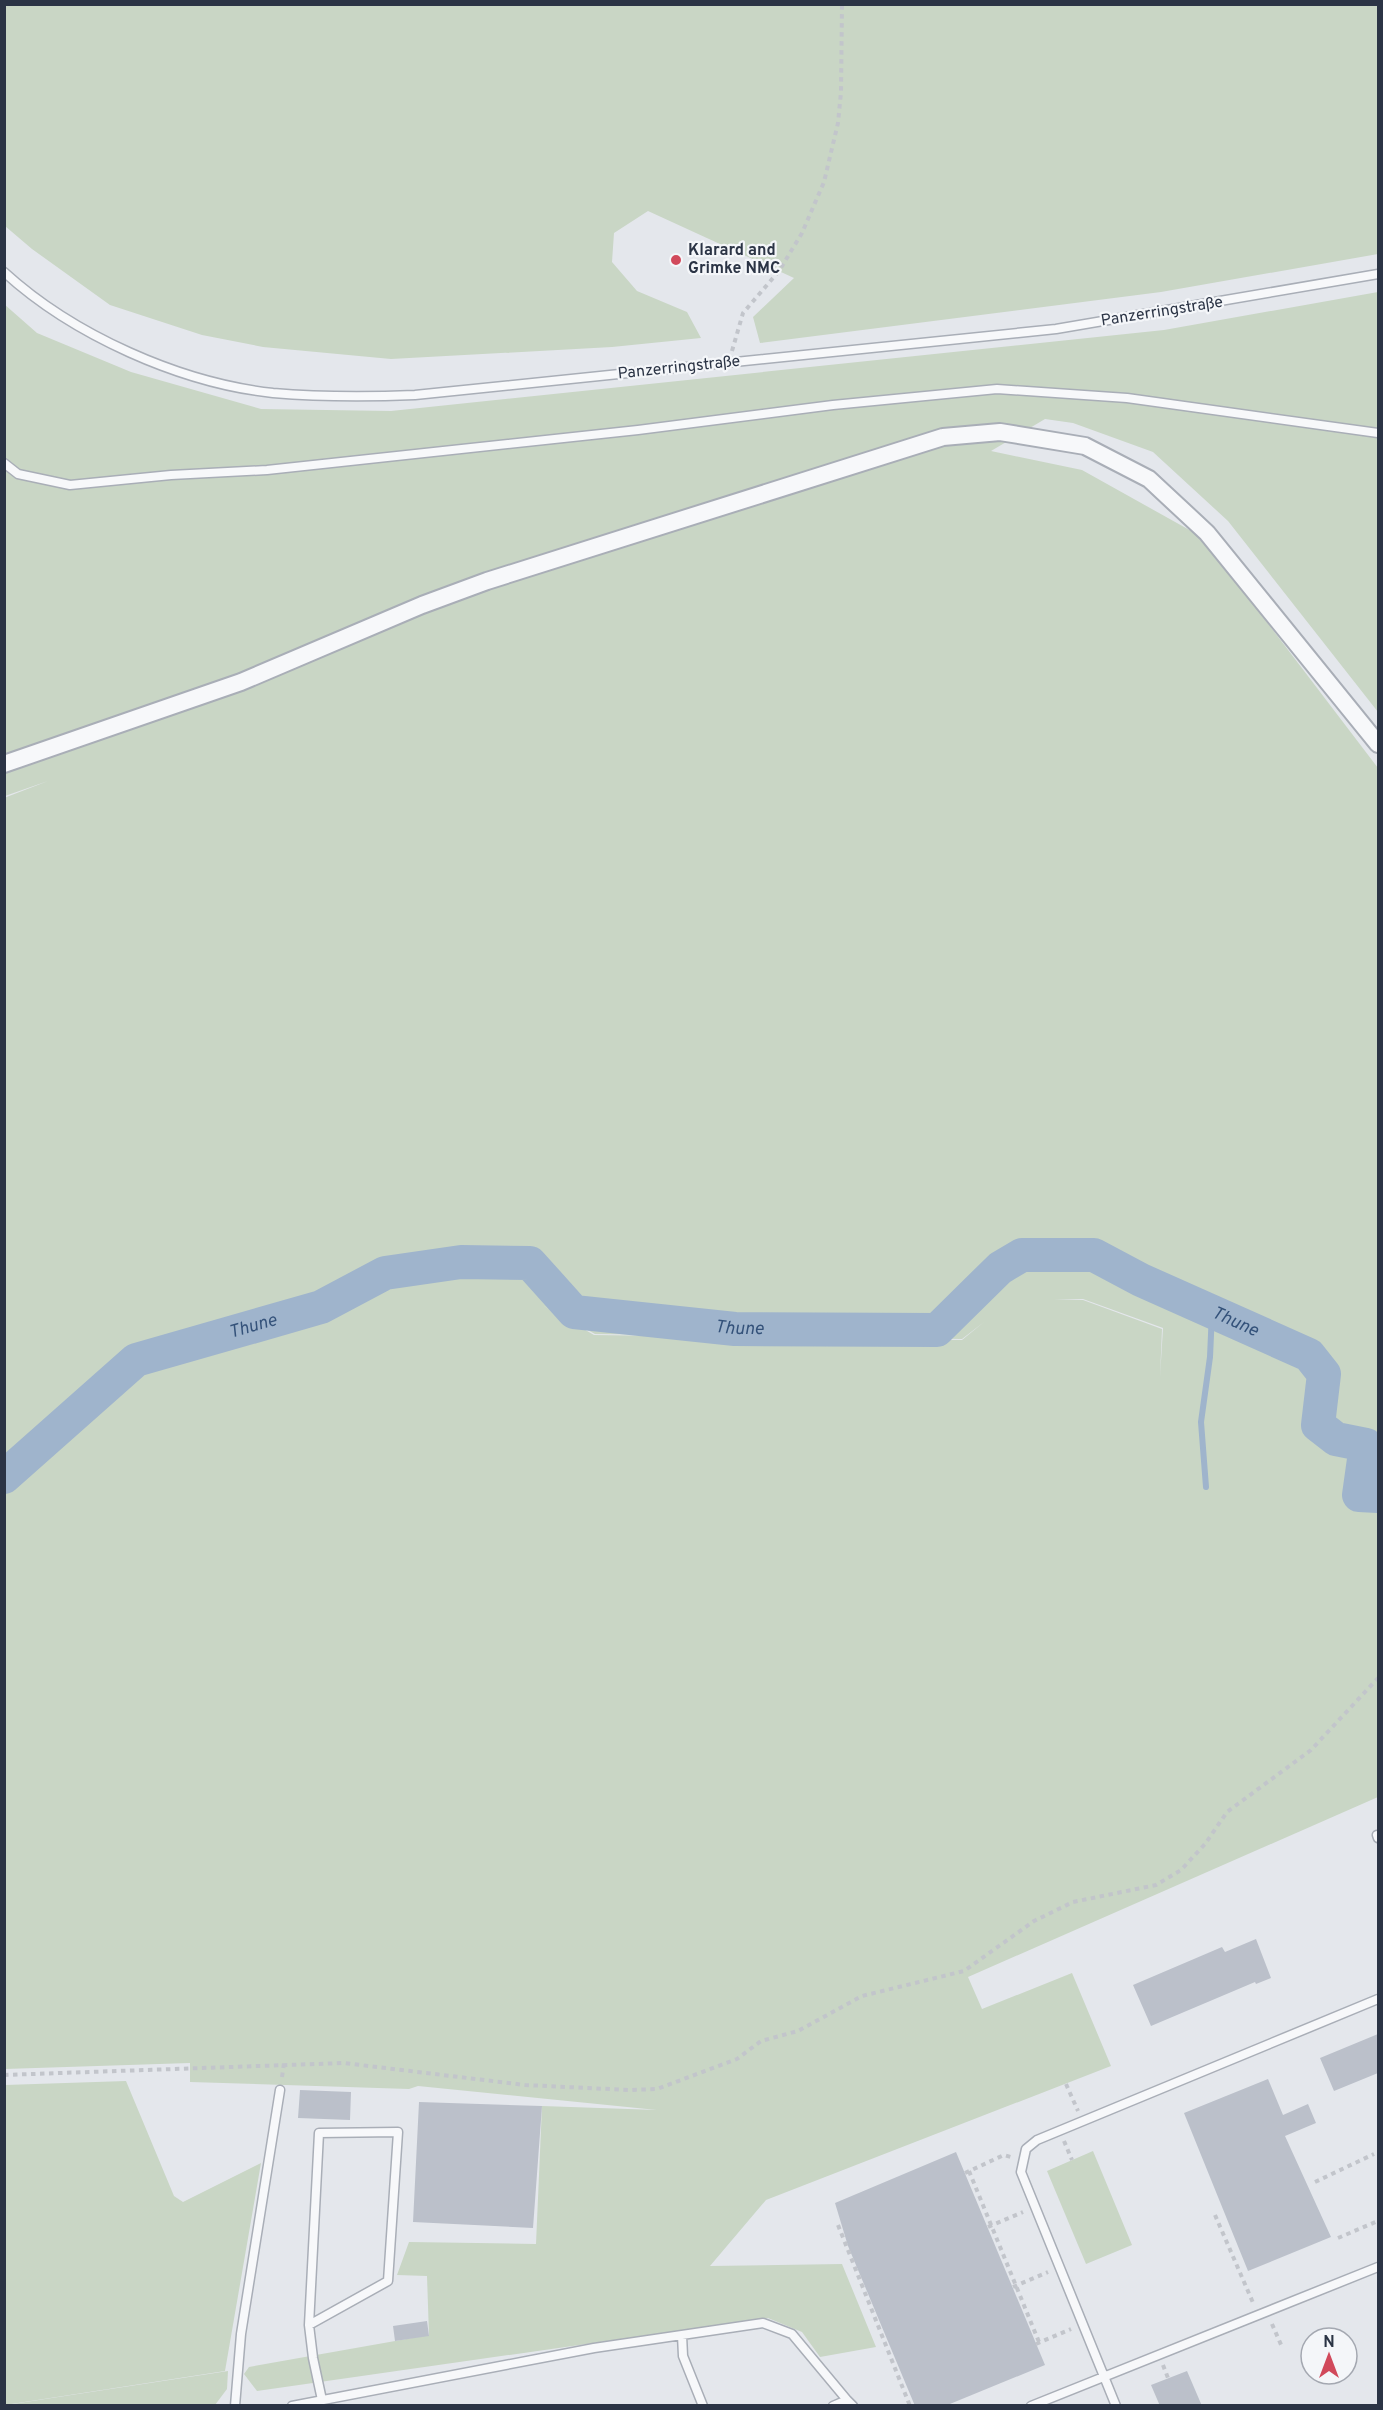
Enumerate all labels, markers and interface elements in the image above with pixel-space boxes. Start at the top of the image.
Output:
place label: Klarard and Grimke NMC [688,241,780,279]
marker: Klarard and Grimke NMC [669,253,683,267]
street label: Panzerringstraße [1100,292,1224,332]
street label: Panzerringstraße [617,352,741,384]
water label: Thune [1208,1302,1263,1343]
water label: Thune [226,1309,280,1344]
water label: Thune [714,1315,764,1341]
north arrow [1299,2326,1359,2386]
text: N [1323,2333,1335,2353]

